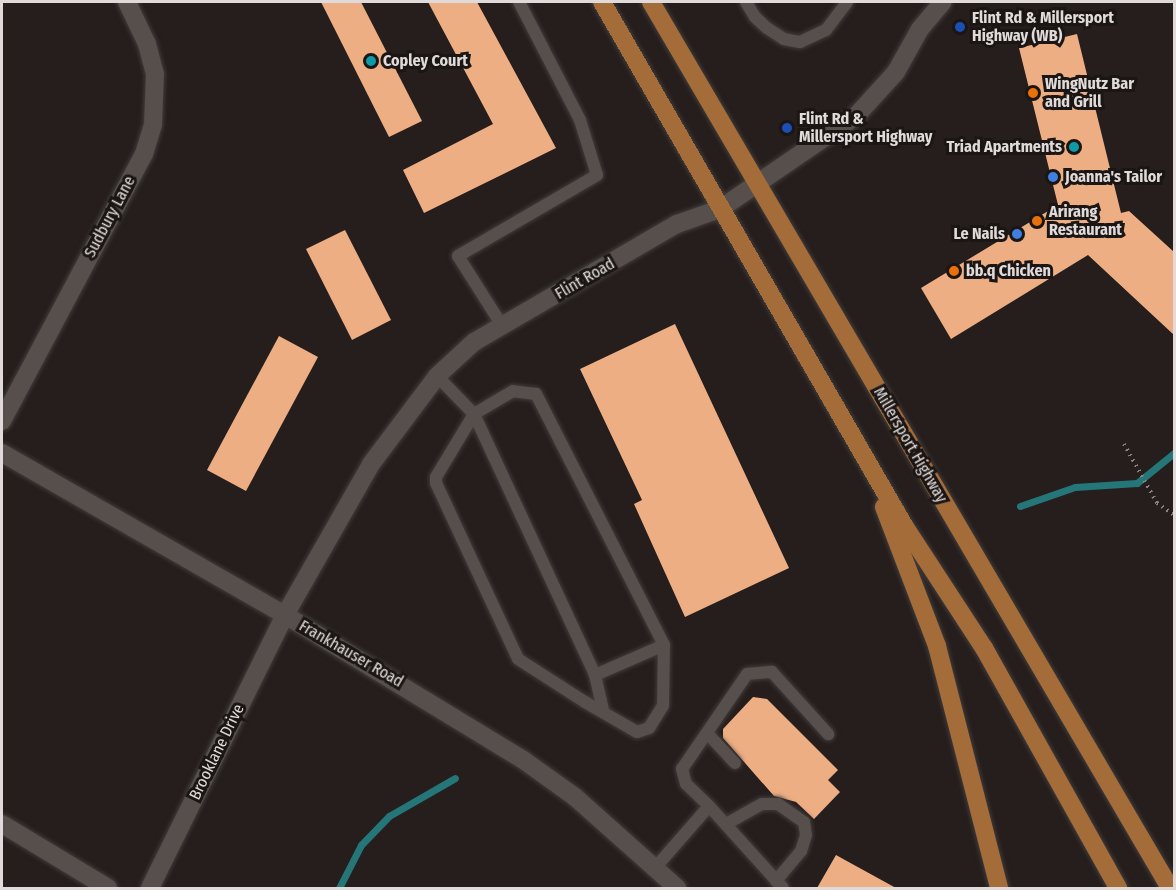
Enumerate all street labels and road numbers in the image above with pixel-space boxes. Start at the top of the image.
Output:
street label: Sudbury Lane [81,173,139,261]
street label: Flint Road [552,254,618,304]
street label: Millersport Highway [869,384,951,506]
street label: Frankhauser Road [295,616,407,692]
street label: Brooklane Drive [186,701,248,803]

